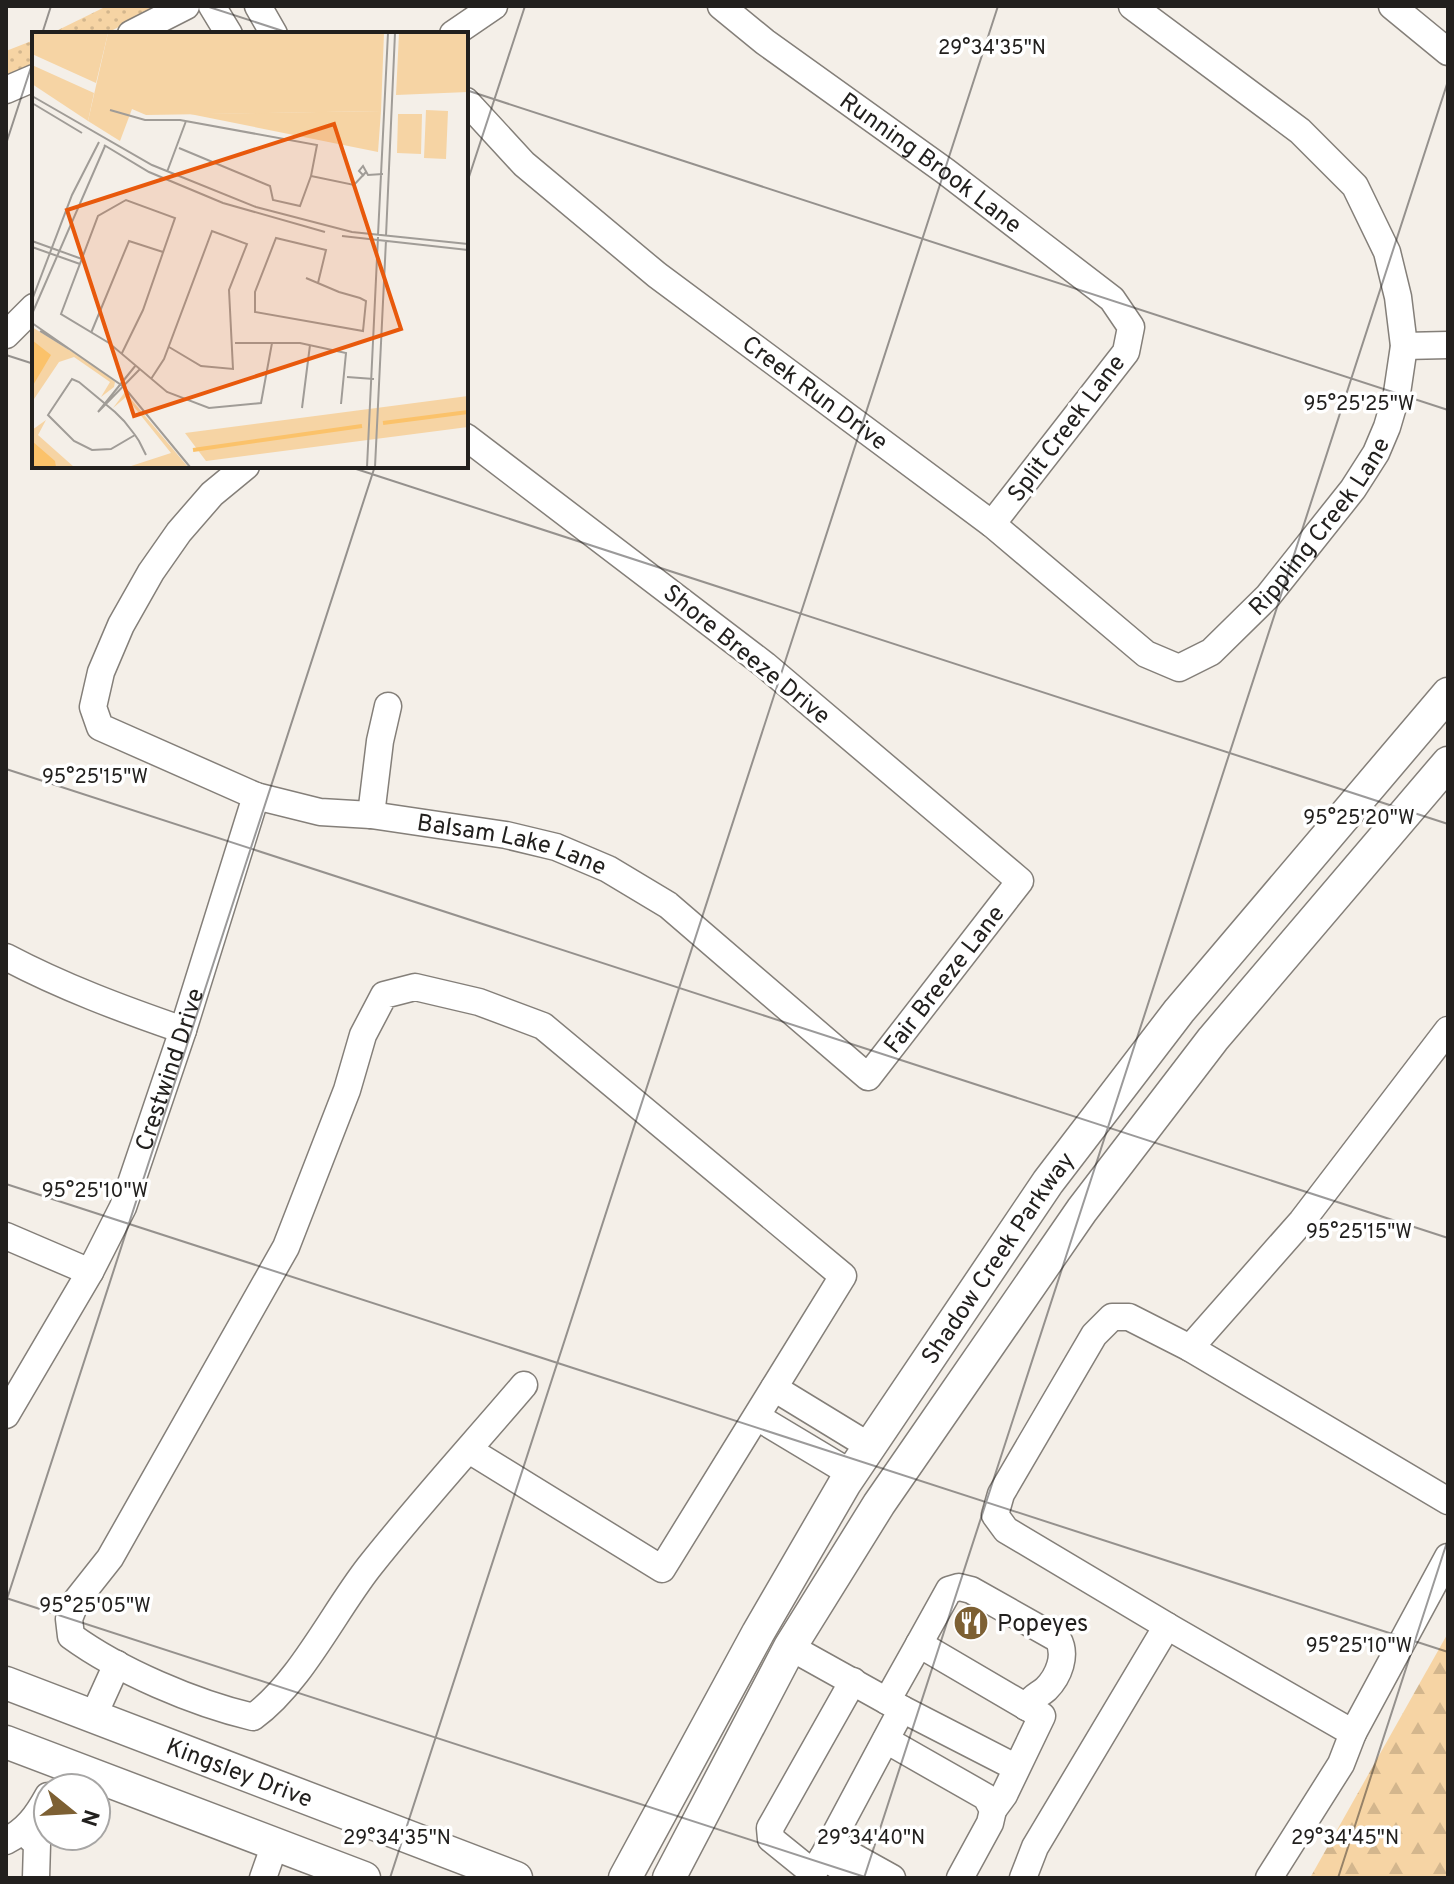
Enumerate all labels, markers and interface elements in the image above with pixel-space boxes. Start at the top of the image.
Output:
inset map [32,32,468,468]
text: 29°34'35"N [938,36,1046,62]
street label: Running Brook Lane [833,87,1027,241]
street label: Creek Run Drive [735,330,893,458]
street label: Split Creek Lane [1002,349,1133,509]
text: 95°25'25"W [1304,392,1415,418]
street label: Rippling Creek Lane [1243,434,1398,623]
street label: Shore Breeze Drive [656,579,835,732]
text: 95°25'15"W [42,765,148,791]
text: 95°25'20"W [1303,806,1415,832]
street label: Balsam Lake Lane [415,809,610,884]
street label: Fair Breeze Lane [879,900,1012,1060]
street label: Crestwind Drive [130,985,212,1155]
street label: Shadow Creek Parkway [916,1147,1082,1371]
text: 95°25'10"W [42,1179,148,1205]
text: 95°25'15"W [1306,1220,1412,1246]
text: 95°25'05"W [39,1594,151,1620]
restaurant icon: Popeyes [952,1604,990,1642]
place label: Popeyes [997,1610,1088,1640]
text: 95°25'10"W [1306,1634,1412,1660]
street label: Kingsley Drive [161,1733,316,1816]
north arrow [32,1772,112,1852]
text: N [73,1806,104,1829]
text: 29°34'35"N [343,1826,451,1852]
text: 29°34'40"N [817,1826,925,1852]
text: 29°34'45"N [1291,1826,1399,1852]

